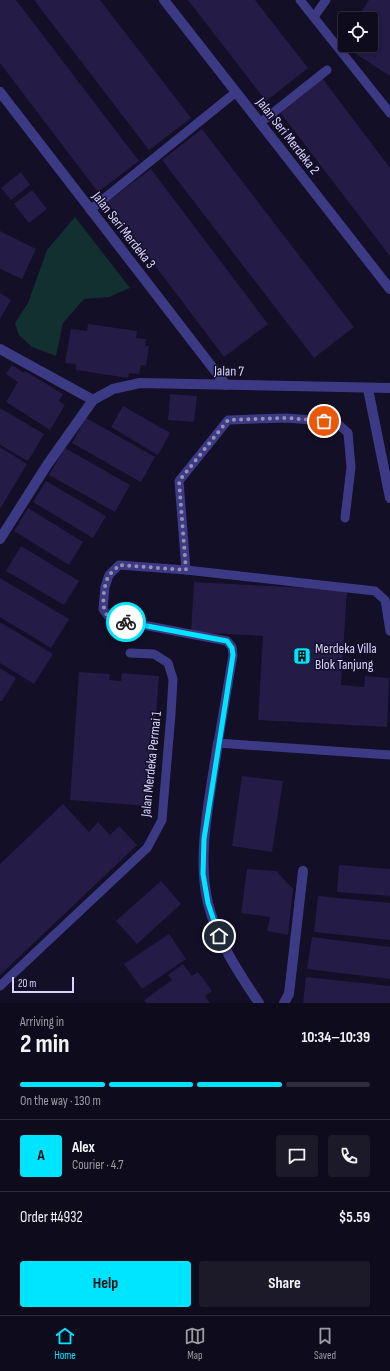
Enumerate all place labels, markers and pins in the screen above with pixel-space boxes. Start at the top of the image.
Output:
pin [307,404,341,438]
place label: Merdeka Villa Blok Tanjung [315,640,377,673]
building icon: Merdeka Villa Blok Tanjung [292,646,312,666]
pin [202,919,236,953]

